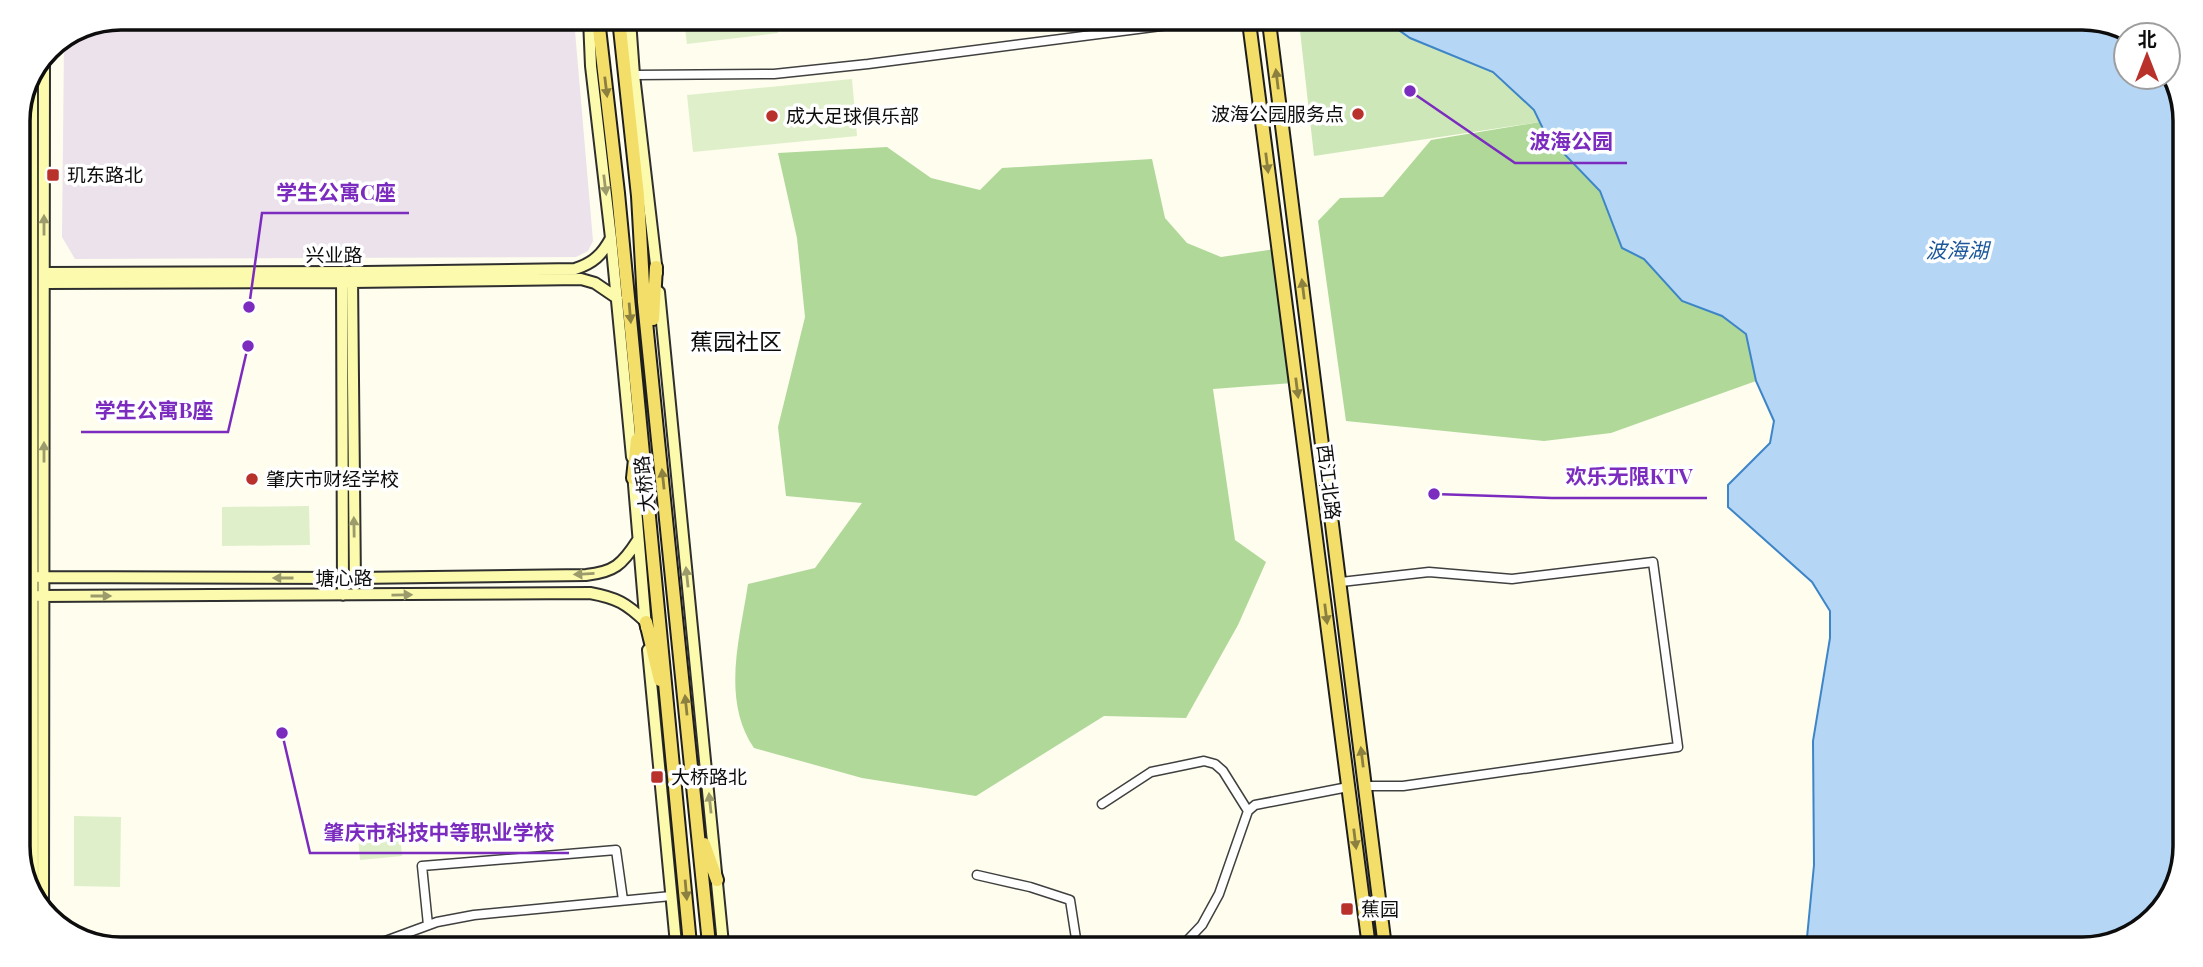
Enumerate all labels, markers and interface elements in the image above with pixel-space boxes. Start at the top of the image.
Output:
north arrow [2112,21,2182,91]
text: 北 [2137,25,2157,51]
one-way arrow [1271,68,1282,90]
one-way arrow [601,76,612,98]
place label: 波海公园服务点 [1211,100,1344,126]
place label: 成大足球俱乐部 [786,102,919,128]
marker: 波海公园服务点 [1350,106,1366,122]
marker: 成大足球俱乐部 [764,108,780,124]
callout: 波海公园 [1515,121,1627,163]
text: 波海公园 [1529,126,1613,154]
one-way arrow [1262,152,1273,174]
place label: 玑东路北 [67,161,143,187]
marker: 玑东路北 [45,167,61,183]
callout: 学生公寓C座 [262,171,409,213]
one-way arrow [599,174,610,196]
text: 学生公寓C座 [276,177,396,205]
one-way arrow [38,213,50,235]
water label: 波海湖 [1926,235,1991,263]
street label: 兴业路 [305,241,363,267]
one-way arrow [1298,277,1309,299]
one-way arrow [625,303,636,325]
district label: 蕉园社区 [690,325,782,356]
one-way arrow [1292,377,1303,399]
callout: 学生公寓B座 [81,390,228,432]
text: 学生公寓B座 [94,395,214,423]
one-way arrow [38,441,50,463]
street label: 西江北路 [1312,443,1348,521]
street label: 大桥路 [627,454,659,514]
callout: 欢乐无限KTV [1552,456,1707,498]
text: 欢乐无限KTV [1565,461,1693,489]
place label: 肇庆市财经学校 [266,465,399,491]
one-way arrow [658,468,669,490]
marker: 肇庆市财经学校 [244,471,260,487]
one-way arrow [348,516,360,538]
street label: 塘心路 [315,564,373,590]
one-way arrow [681,565,692,587]
one-way arrow [573,569,595,580]
one-way arrow [272,572,294,584]
one-way arrow [391,589,413,601]
one-way arrow [90,590,112,602]
one-way arrow [1321,603,1332,625]
one-way arrow [680,694,691,716]
one-way arrow [1356,746,1367,768]
place label: 大桥路北 [671,763,747,789]
marker: 大桥路北 [649,769,665,785]
one-way arrow [704,792,715,814]
callout: 肇庆市科技中等职业学校 [310,811,569,853]
text: 肇庆市科技中等职业学校 [324,817,555,845]
one-way arrow [1349,829,1360,851]
one-way arrow [681,880,692,902]
place label: 蕉园 [1361,895,1399,921]
marker: 蕉园 [1339,901,1355,917]

